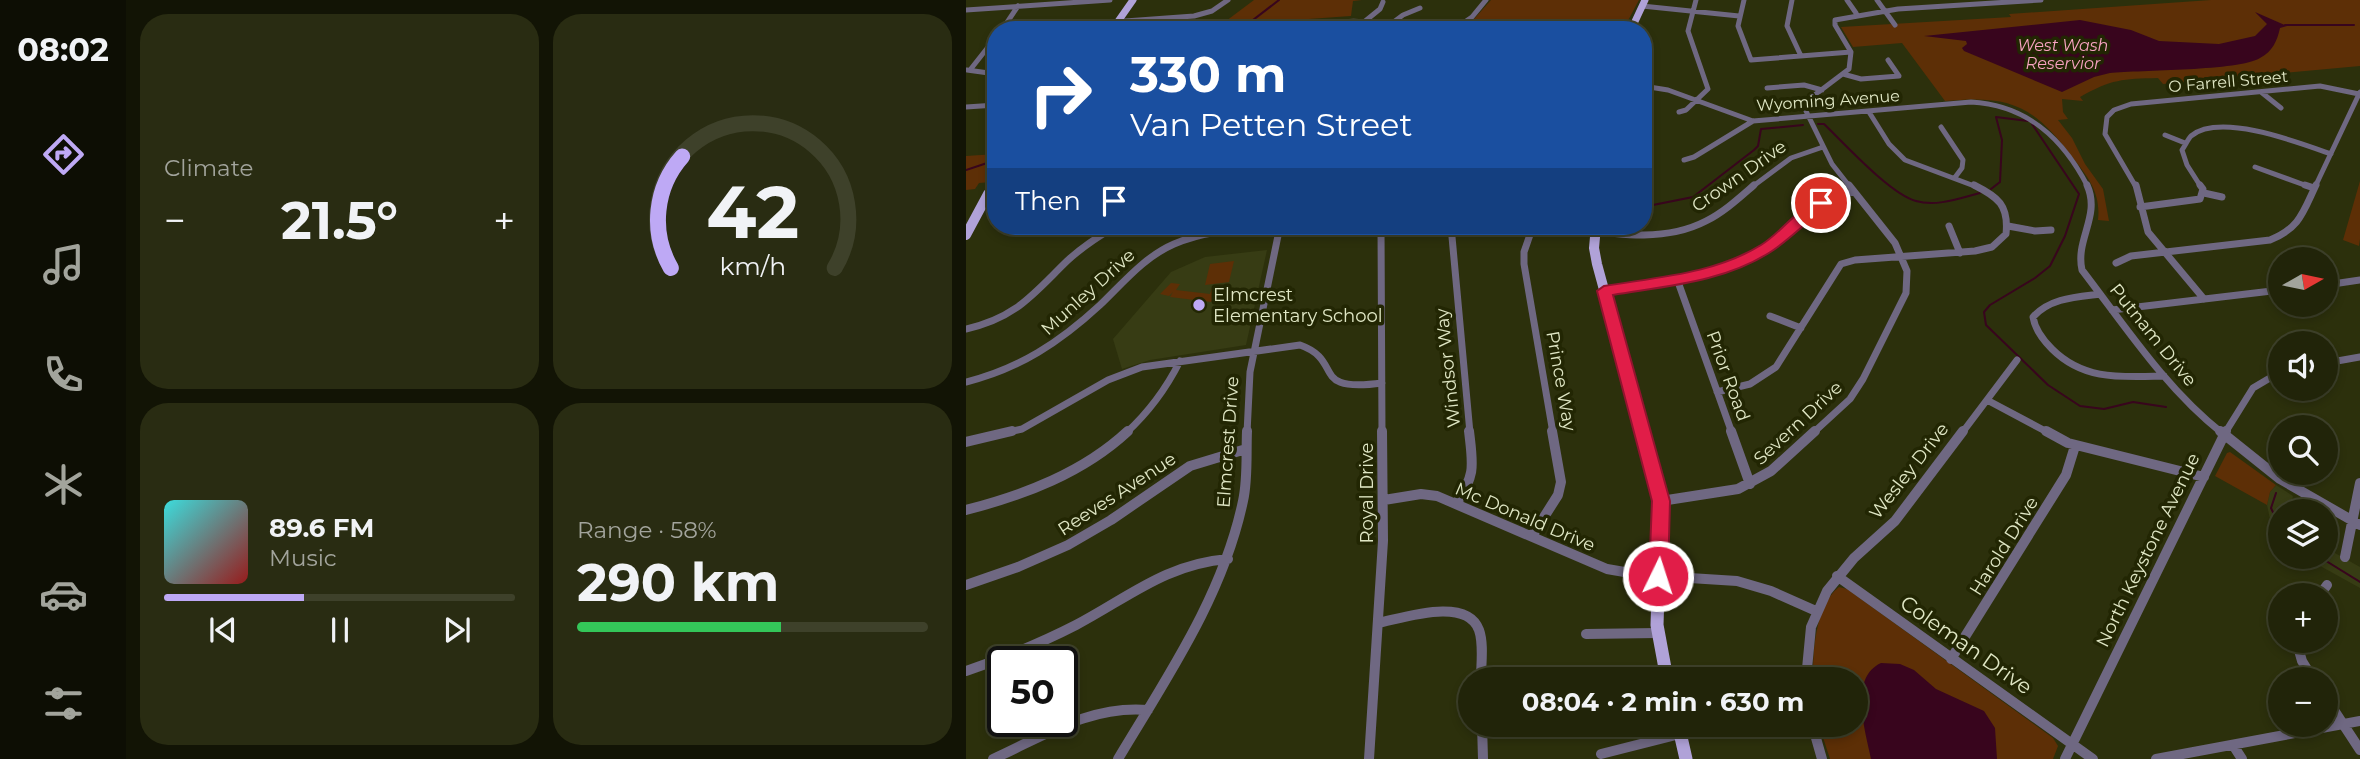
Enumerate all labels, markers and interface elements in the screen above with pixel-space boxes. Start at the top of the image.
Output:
text: 08:02 [17,30,109,69]
water label: West Wash Reservior [2018,36,2108,73]
text: 330 m [1130,45,1286,104]
icon: right [1015,49,1106,140]
street label: O Farrell Street [2167,67,2289,96]
street label: Wyoming Avenue [1756,86,1900,115]
text: Van Petten Street [1130,105,1412,144]
icon: directions [39,130,88,179]
street label: Crown Drive [1687,135,1791,217]
text: Climate [164,154,253,182]
text: 42 [706,168,799,256]
pin [1791,173,1851,233]
icon: arrive [1095,182,1133,220]
icon: arrive [1802,184,1840,222]
text: Then [1015,185,1081,217]
text: 21.5° [281,189,398,252]
text: − [164,197,186,244]
text: + [493,197,515,244]
icon: music [39,240,88,289]
street label: Munley Drive [1037,244,1140,340]
north arrow [2268,247,2338,317]
map controls [2268,247,2338,737]
text: km/h [719,250,786,280]
street label: Putnam Drive [2105,279,2201,391]
place label: Elmcrest Elementary School [1213,284,1383,327]
marker: Elmcrest Elementary School [1191,297,1207,313]
street label: Windsor Way [1431,307,1465,429]
street label: Prior Road [1701,328,1755,424]
street label: Prince Way [1541,329,1581,433]
button: sound [2268,331,2338,401]
icon: phone [39,350,88,399]
street label: Elmcrest Drive [1212,375,1244,509]
street label: Severn Drive [1749,376,1847,470]
button: search [2268,415,2338,485]
street label: Wesley Drive [1865,418,1953,523]
street label: Royal Drive [1356,442,1378,543]
street label: Reeves Avenue [1054,448,1180,540]
street label: North Keystone Avenue [2091,449,2205,651]
icon: climate [39,460,88,509]
street label: Mc Donald Drive [1452,478,1598,556]
street label: Harold Drive [1965,492,2043,600]
button: layers [2268,499,2338,569]
text: 89.6 FM [269,512,374,544]
text: Range · 58% [577,516,717,544]
position arrow [1621,539,1695,613]
text: Music [269,544,337,572]
text: 290 km [577,551,779,614]
icon: car [39,570,88,619]
button: + [2268,583,2338,653]
street label: Coleman Drive [1896,590,2037,699]
icon: previous [204,611,242,649]
icon: pause [321,611,359,649]
icon: next [438,611,476,649]
speed limit sign: 50 [987,646,1078,737]
button: − [2268,667,2338,737]
icon: filters [39,679,88,728]
text: 08:04 · 2 min · 630 m [1522,686,1804,718]

